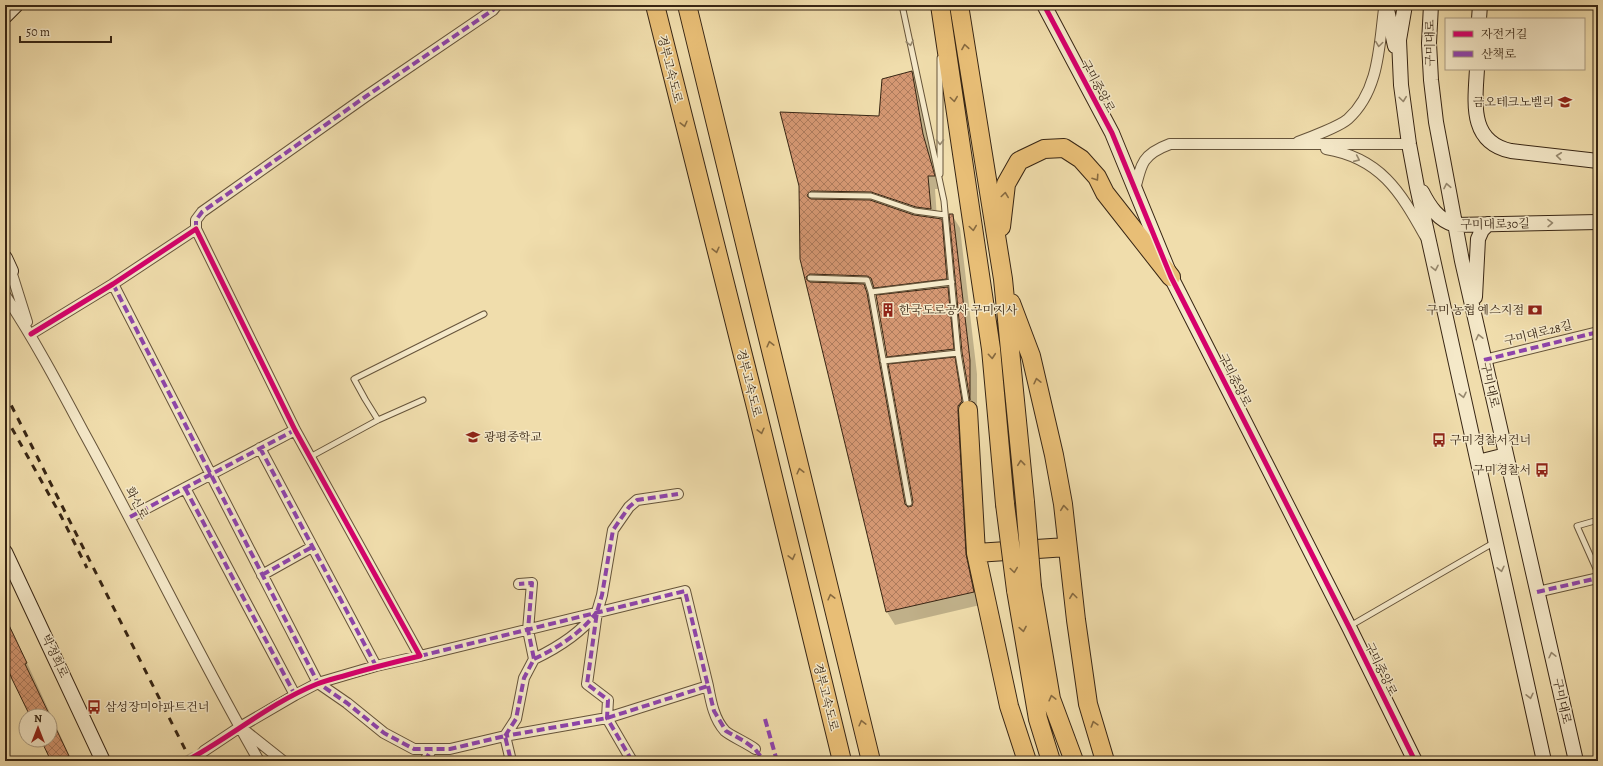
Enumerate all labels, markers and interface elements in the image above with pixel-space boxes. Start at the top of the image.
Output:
scale bar [20,18,111,44]
legend [1445,18,1585,70]
street label: 구미대로 [1422,19,1438,66]
text: 50 m [26,24,50,40]
text: 자전거길 [1481,26,1527,42]
street label: 경부고속도로 [654,33,686,105]
one-way arrow [905,40,913,46]
one-way arrow [1375,41,1384,47]
one-way arrow [961,44,970,50]
text: 산책로 [1481,46,1516,62]
street label: 구미중앙로 [1077,57,1119,116]
place label: 금오테크노벨리 [1473,94,1554,110]
school or university icon: 금오테크노벨리 [1557,94,1573,110]
one-way arrow [949,96,958,102]
one-way arrow [1398,96,1407,103]
one-way arrow [679,121,688,128]
one-way arrow [936,139,945,145]
one-way arrow [1556,152,1562,161]
one-way arrow [1353,154,1360,162]
one-way arrow [1091,174,1099,181]
one-way arrow [1444,183,1452,189]
one-way arrow [1000,192,1009,199]
street label: 구미대로30길 [1460,215,1530,233]
one-way arrow [1547,219,1553,227]
one-way arrow [968,224,977,231]
one-way arrow [711,247,720,254]
one-way arrow [1430,265,1438,272]
building icon: 한국도로공사 구미지사 [880,302,896,318]
place label: 한국도로공사 구미지사 [899,302,1018,318]
place label: 구미 농협 예스지점 [1427,302,1524,318]
bank icon: 구미 농협 예스지점 [1527,302,1543,318]
street label: 구미대로28길 [1502,317,1574,349]
one-way arrow [1476,334,1484,340]
one-way arrow [766,341,774,347]
street label: 경부고속도로 [733,347,765,419]
street label: 구미중앙로 [1215,351,1255,410]
one-way arrow [987,353,996,359]
street label: 구미대로 [1477,361,1503,410]
one-way arrow [1033,378,1041,384]
one-way arrow [1458,392,1466,398]
one-way arrow [757,428,765,434]
school or university icon: 광평중학교 [465,429,481,445]
place label: 광평중학교 [484,429,542,445]
bus stop icon: 구미경찰서건너 [1431,432,1447,448]
place label: 구미경찰서건너 [1450,432,1531,448]
one-way arrow [1017,460,1026,466]
place label: 구미경찰서 [1473,462,1531,478]
bus stop icon: 구미경찰서 [1534,462,1550,478]
one-way arrow [797,467,805,474]
street label: 화신로 [122,484,152,522]
one-way arrow [1059,505,1068,511]
one-way arrow [787,553,796,560]
one-way arrow [1497,566,1505,572]
one-way arrow [1009,567,1018,573]
one-way arrow [1069,593,1078,599]
one-way arrow [828,594,836,600]
one-way arrow [1018,625,1027,632]
street label: 박정희로 [38,632,72,681]
street label: 구미중앙로 [1361,639,1401,699]
one-way arrow [1548,652,1556,658]
street label: 경부고속도로 [810,661,842,733]
street label: 구미대로 [1549,677,1575,726]
one-way arrow [1525,692,1533,699]
one-way arrow [1048,695,1056,701]
bus stop icon: 삼성장미아파트건너 [86,699,102,715]
place label: 삼성장미아파트건너 [105,699,209,715]
north arrow [18,708,58,748]
text: N [34,711,42,726]
one-way arrow [858,720,867,727]
one-way arrow [1090,720,1099,727]

